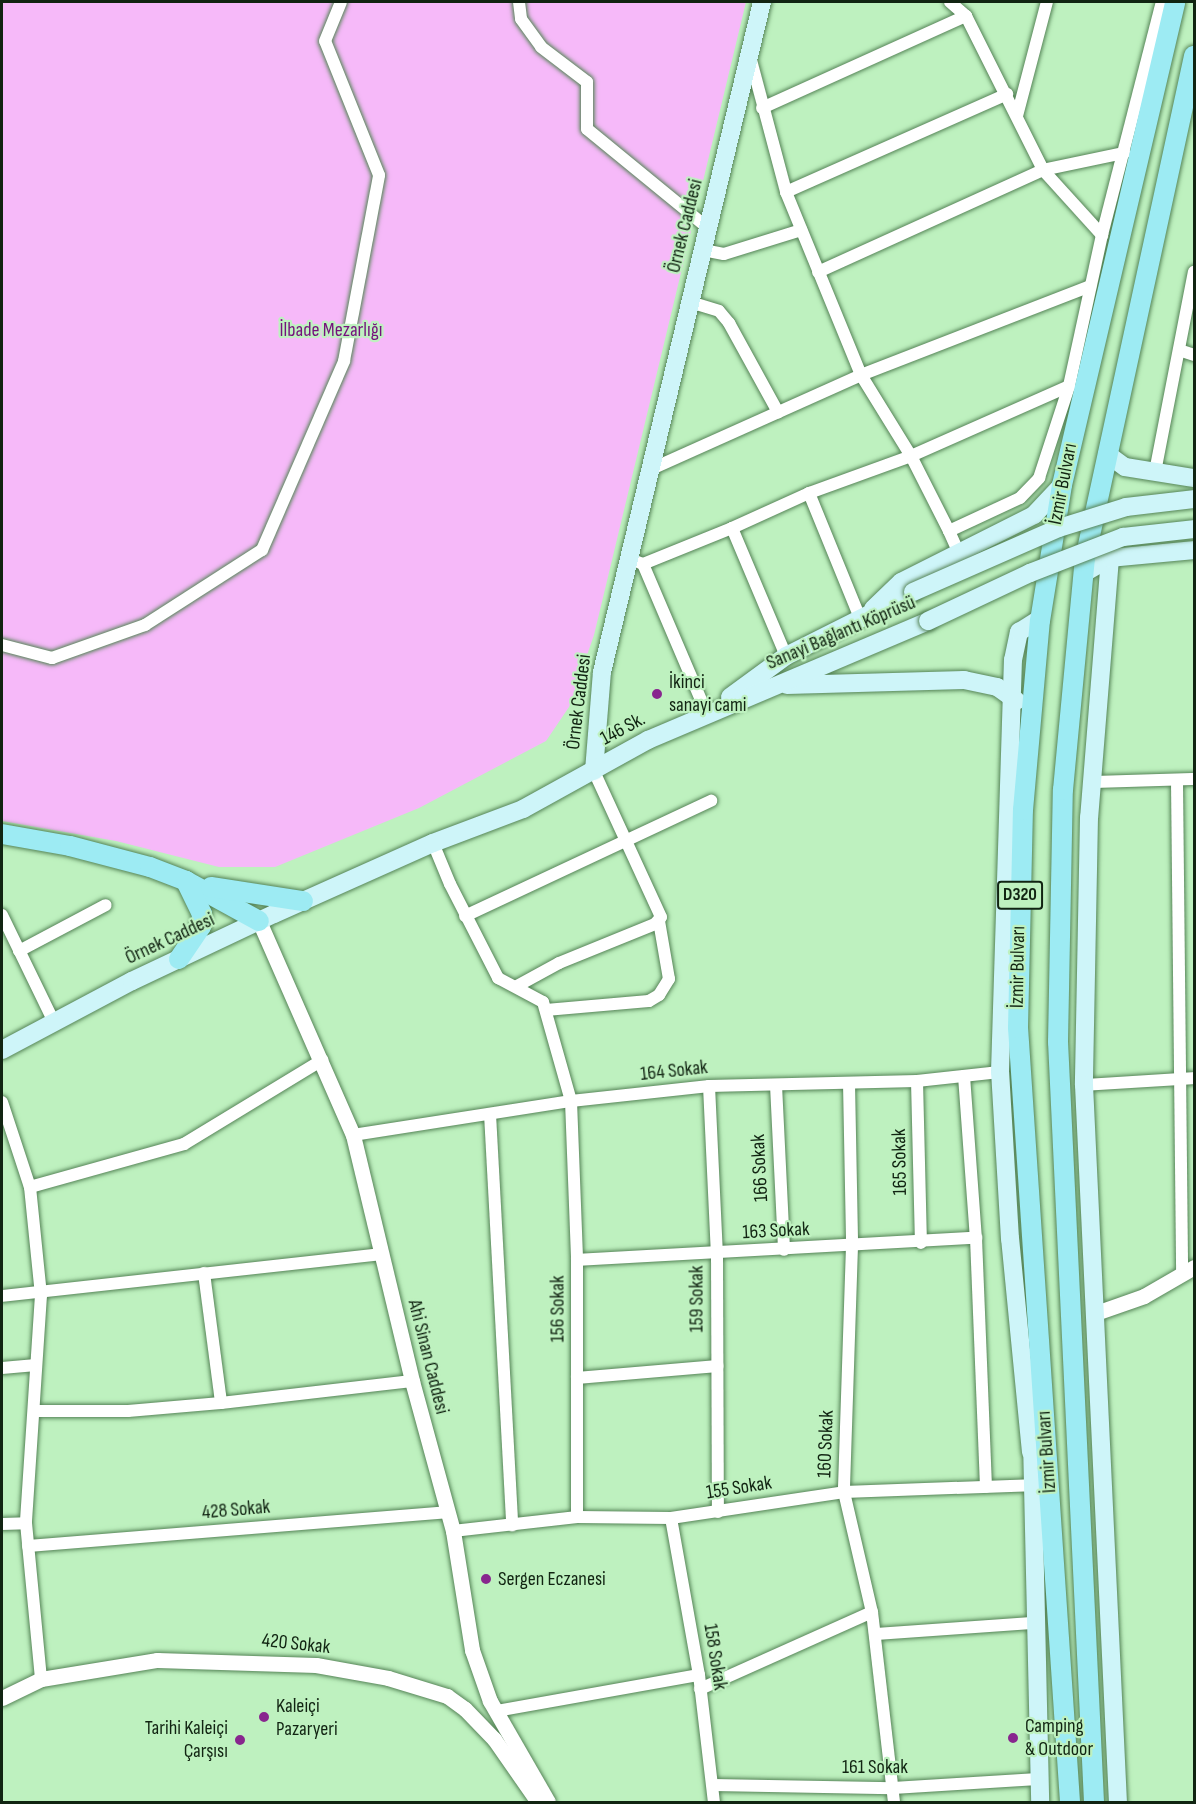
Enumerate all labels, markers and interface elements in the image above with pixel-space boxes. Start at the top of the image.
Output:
street label: Örnek Caddesi [662,177,708,275]
park label: İlbade Mezarlığı [280,318,382,342]
street label: İzmir Bulvarı [1043,441,1083,527]
street label: Sanayi Bağlantı Köprüsü [763,591,919,675]
street label: Örnek Caddesi [561,653,597,751]
place label: İkinci sanayi cami [669,670,747,717]
marker: İkinci sanayi cami [650,687,664,701]
street label: 146 Sk. [596,707,650,751]
road number: D320 [996,880,1044,910]
street label: Örnek Caddesi [122,908,218,970]
street label: İzmir Bulvarı [1005,926,1031,1008]
street label: 164 Sokak [639,1056,709,1086]
street label: 165 Sokak [887,1128,913,1196]
street label: 166 Sokak [746,1134,774,1202]
street label: 163 Sokak [742,1217,810,1245]
street label: 159 Sokak [685,1266,709,1332]
street label: 156 Sokak [546,1276,570,1342]
street label: Ahi Sinan Caddesi [402,1297,454,1417]
street label: 160 Sokak [813,1410,839,1478]
street label: İzmir Bulvarı [1032,1410,1062,1494]
street label: 155 Sokak [704,1471,774,1505]
street label: 428 Sokak [201,1495,271,1525]
place label: Sergen Eczanesi [498,1567,606,1591]
marker: Sergen Eczanesi [479,1572,493,1586]
street label: 158 Sokak [698,1622,732,1692]
street label: 420 Sokak [261,1628,331,1660]
place label: Kaleiçi Pazaryeri [276,1694,338,1741]
marker: Kaleiçi Pazaryeri [257,1710,271,1724]
place label: Camping & Outdoor [1025,1714,1093,1761]
place label: Tarihi Kaleiçi Çarşısı [145,1716,228,1763]
marker: Camping & Outdoor [1006,1731,1020,1745]
marker: Tarihi Kaleiçi Çarşısı [233,1733,247,1747]
street label: 161 Sokak [842,1755,908,1779]

